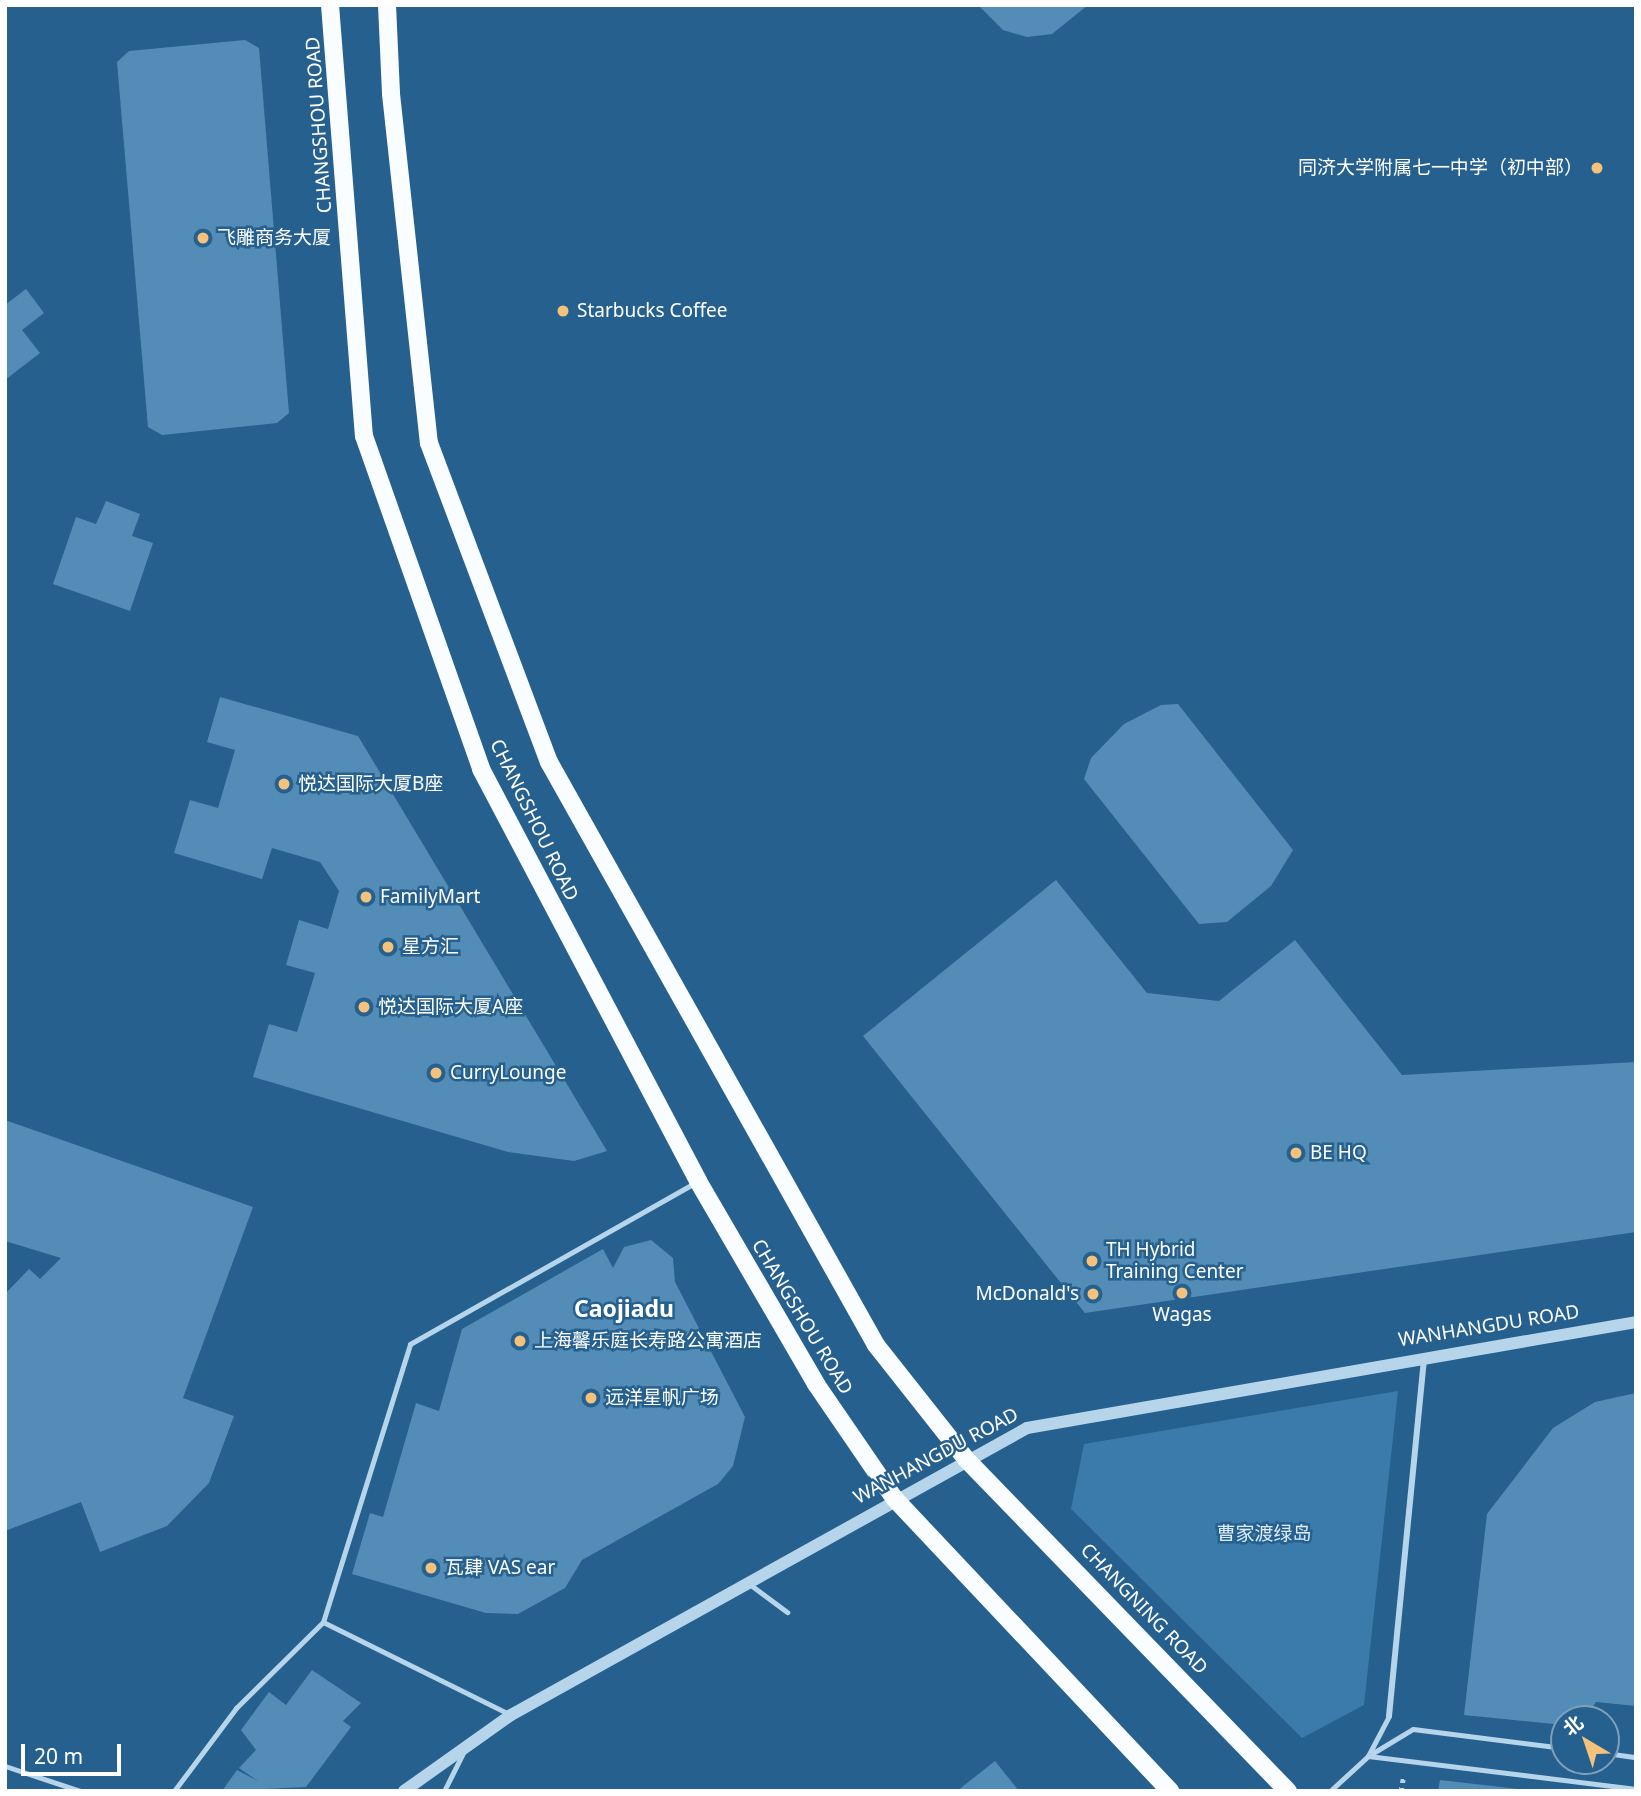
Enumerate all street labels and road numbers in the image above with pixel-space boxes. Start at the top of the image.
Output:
street label: CHANGSHOU ROAD [301,36,337,214]
street label: CHANGSHOU ROAD [485,735,583,905]
street label: CHANGSHOU ROAD [747,1235,857,1399]
street label: WANHANGDU ROAD [1397,1300,1581,1352]
street label: WANHANGDU ROAD [850,1403,1022,1509]
street label: CHANGNING ROAD [1076,1539,1212,1679]

